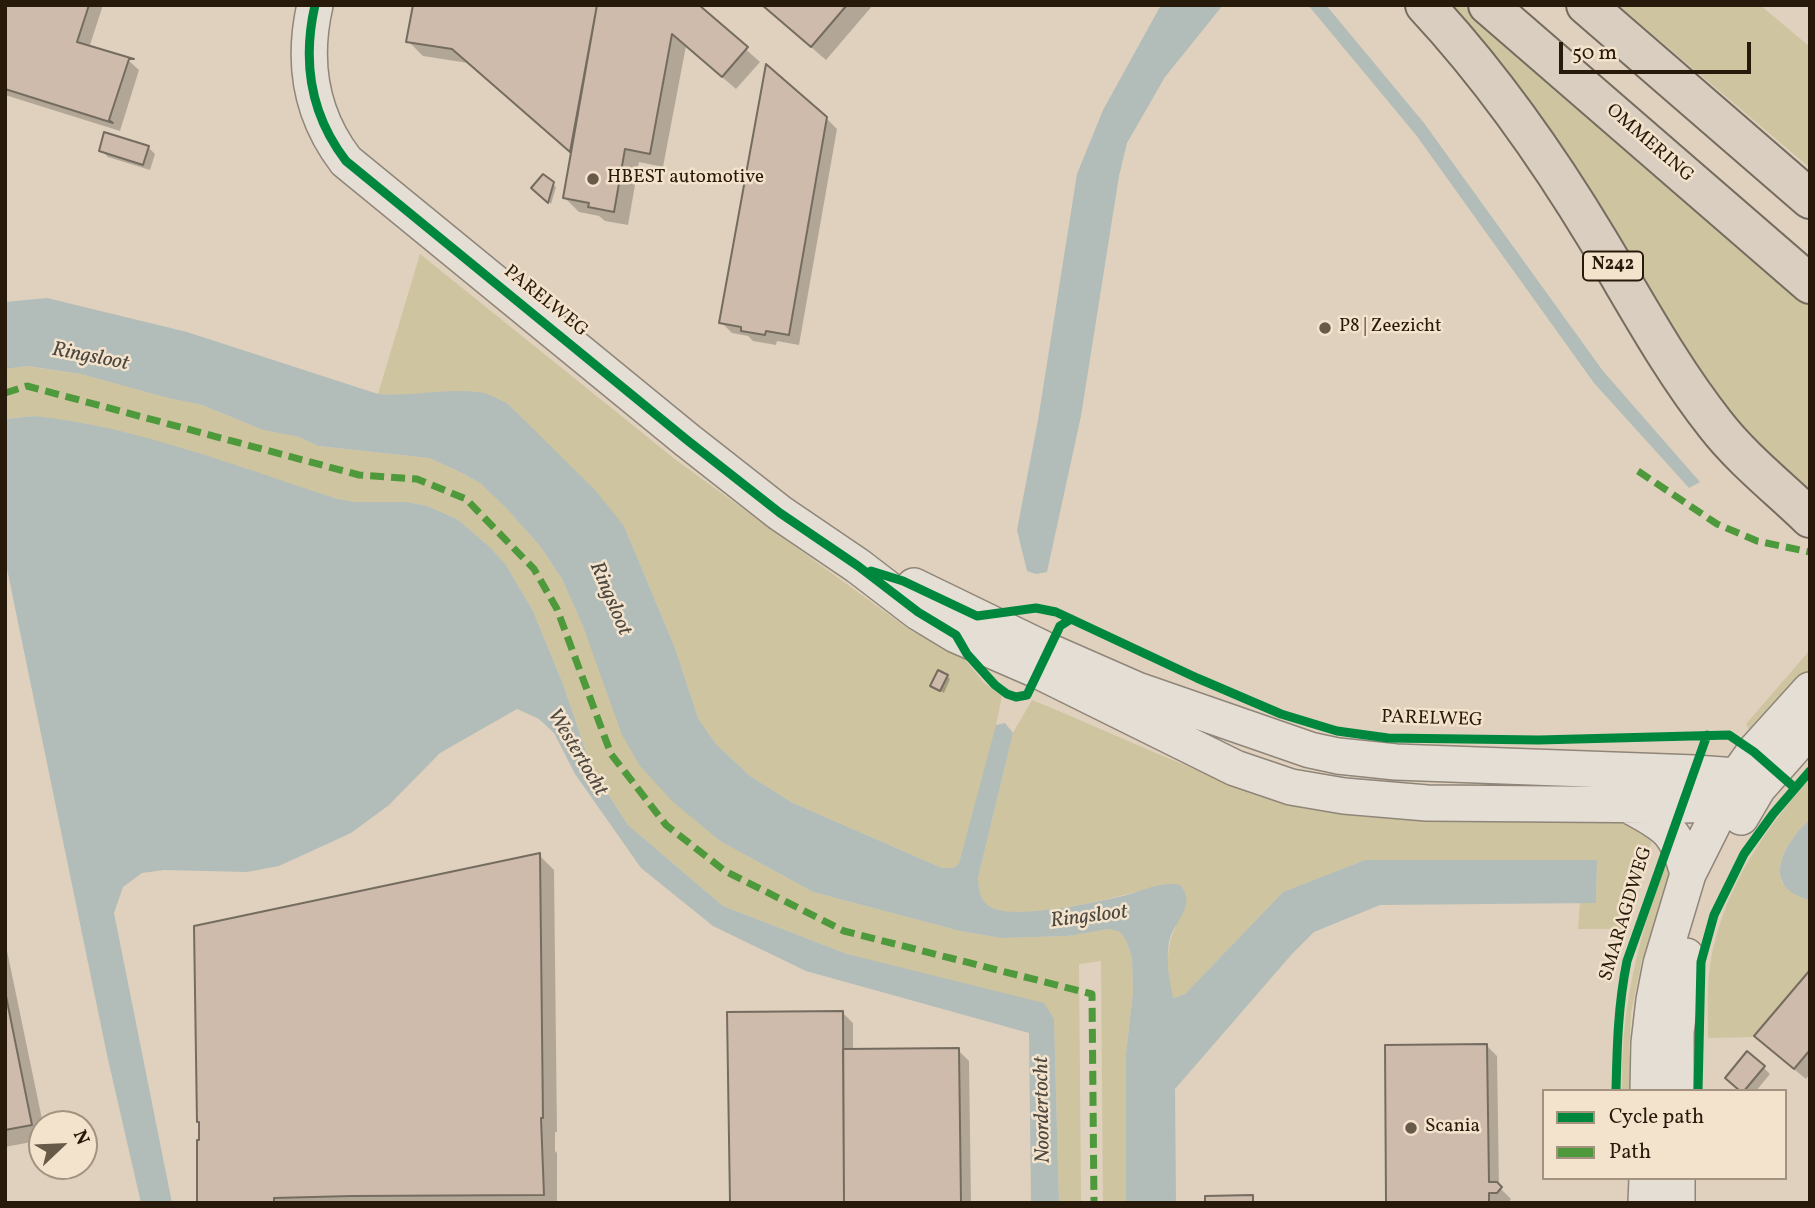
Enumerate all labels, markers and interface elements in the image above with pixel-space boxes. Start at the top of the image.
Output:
scale bar [1563,28,1756,72]
text: 50 m [1572,39,1617,68]
street label: OMMERING [1601,100,1697,188]
place label: HBEST automotive [607,168,764,190]
marker: HBEST automotive [585,171,601,187]
road number: N242 [1583,252,1643,280]
street label: PARELWEG [498,261,592,343]
place label: P8 | Zeezicht [1339,317,1442,339]
marker: P8 | Zeezicht [1317,320,1333,336]
water label: Ringsloot [50,338,130,378]
water label: Ringsloot [582,558,636,640]
water label: Westertocht [540,705,612,801]
street label: PARELWEG [1381,707,1483,733]
street label: SMARAGDWEG [1596,844,1658,984]
water label: Ringsloot [1049,901,1129,935]
water label: Noordertocht [1030,1056,1058,1164]
legend [1542,1089,1787,1180]
text: Cycle path [1609,1103,1704,1132]
north arrow [28,1110,98,1180]
place label: Scania [1425,1117,1480,1139]
marker: Scania [1403,1120,1419,1136]
text: N [66,1126,95,1149]
text: Path [1609,1138,1651,1167]

